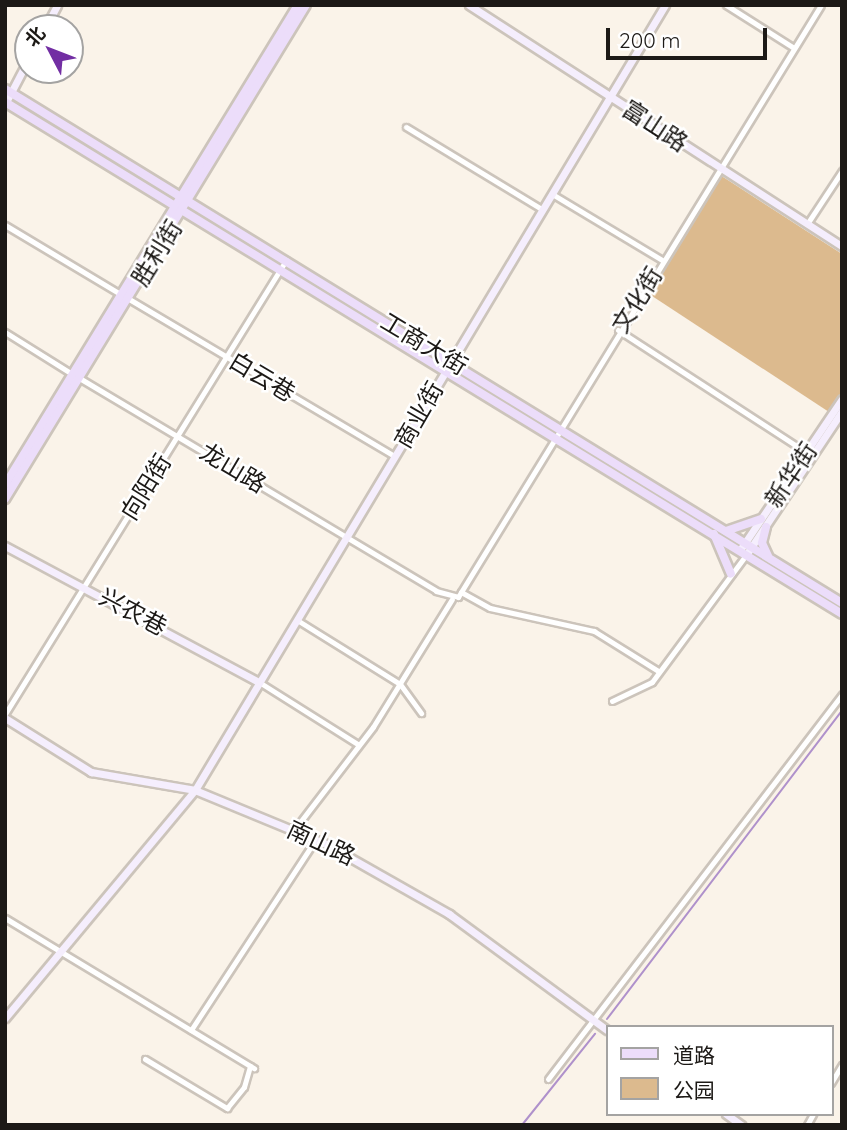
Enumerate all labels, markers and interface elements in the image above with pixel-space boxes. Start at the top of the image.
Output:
north arrow [14,14,84,84]
scale bar [609,14,770,58]
text: 北 [20,21,50,51]
text: 200 m [619,27,681,53]
street label: 富山路 [617,94,693,158]
street label: 胜利街 [126,215,188,291]
street label: 文化街 [606,262,668,338]
street label: 工商大街 [375,307,473,381]
street label: 白云巷 [224,346,300,408]
street label: 商业街 [389,377,449,453]
street label: 龙山路 [195,437,271,499]
street label: 新华街 [759,437,823,513]
street label: 向阳街 [115,449,177,525]
street label: 兴农巷 [94,582,172,642]
street label: 南山路 [282,815,360,871]
legend [606,1025,833,1116]
text: 道路 [673,1042,715,1068]
text: 公园 [673,1077,715,1103]

